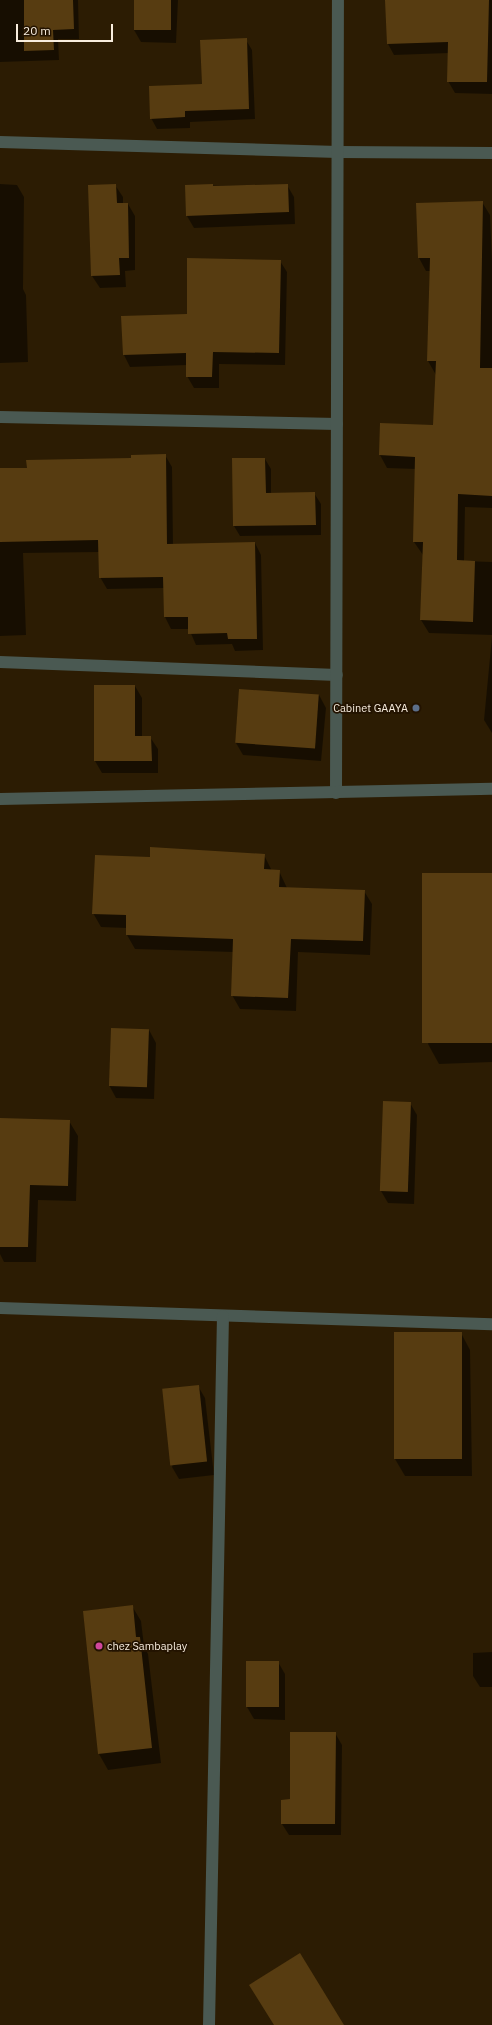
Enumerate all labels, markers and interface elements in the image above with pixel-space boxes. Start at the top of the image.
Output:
scale bar [18,16,115,42]
text: 20 m [23,23,51,38]
place label: Cabinet GAAYA [333,701,408,715]
marker: Cabinet GAAYA [411,703,421,713]
place label: chez Sambaplay [107,1639,187,1653]
marker: chez Sambaplay [94,1641,104,1651]

